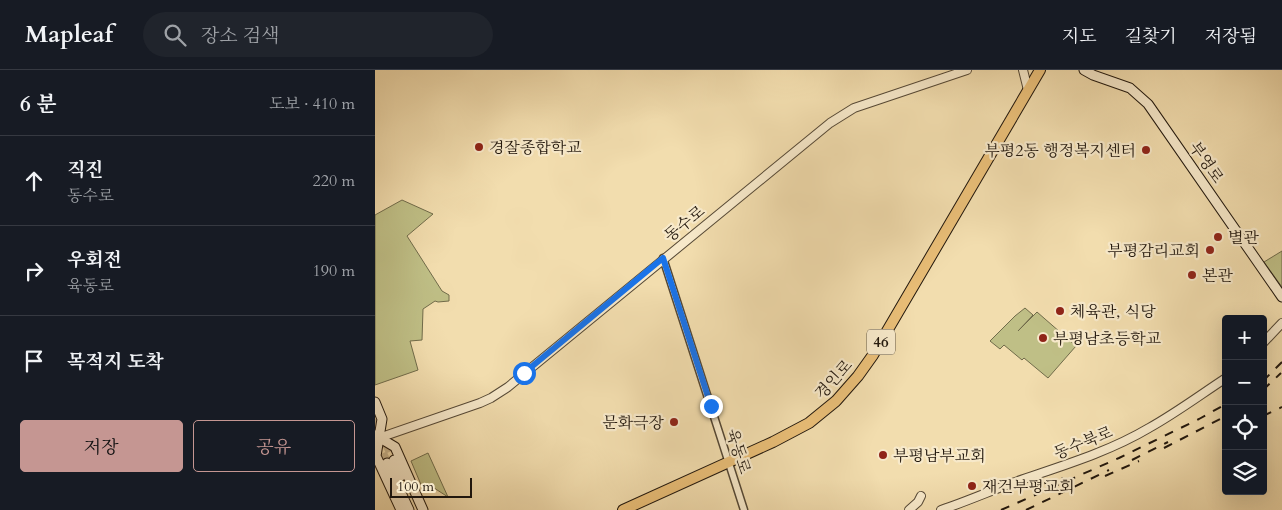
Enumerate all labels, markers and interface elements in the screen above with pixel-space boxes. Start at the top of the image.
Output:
search box [143,12,493,57]
text: Mapleaf [25,18,113,51]
icon: search [161,21,189,49]
text: 장소 검색 [201,23,279,49]
text: 지도 [1062,24,1097,49]
text: 길찾기 [1125,24,1177,49]
text: 저장됨 [1205,24,1257,49]
text: 6 분 [20,90,57,119]
text: 도보 · 410 m [269,93,355,115]
place label: 경잘종합학교 [489,137,582,159]
street label: 부영로 [1184,137,1229,188]
place label: 부평2동 행정복지센터 [984,140,1136,162]
marker: 경잘종합학교 [473,141,485,153]
marker: 부평2동 행정복지센터 [1140,144,1152,156]
text: 직진 [67,157,104,183]
icon: ahead [20,167,48,195]
text: 220 m [313,170,355,192]
text: 동수로 [67,185,113,207]
street label: 동수로 [660,200,710,247]
place label: 별관 [1228,227,1259,249]
marker: 별관 [1212,231,1224,243]
place label: 부평감리교회 [1107,240,1200,262]
marker: 부평감리교회 [1204,244,1216,256]
text: 우회전 [67,247,122,273]
icon: right [20,257,48,285]
text: 190 m [313,260,355,282]
place label: 본관 [1202,265,1233,287]
marker: 본관 [1186,269,1198,281]
text: 육동로 [67,275,113,297]
place label: 체육관, 식당 [1070,301,1156,323]
marker: 체육관, 식당 [1054,305,1066,317]
map controls [1222,315,1267,495]
button: + [1222,315,1267,360]
place label: 부평남초등학교 [1053,328,1161,350]
road number: 46 [867,330,895,354]
marker: 부평남초등학교 [1037,332,1049,344]
icon: arrive [20,347,48,375]
text: 목적지 도착 [67,349,164,375]
street label: 경인로 [810,355,858,404]
button: − [1222,360,1267,405]
route start [513,362,536,385]
route end [700,395,723,418]
button: locate [1222,405,1267,450]
place label: 문화극장 [602,412,665,434]
marker: 문화극장 [668,416,680,428]
button: 저장 [20,420,183,472]
button: 공유 [193,420,355,472]
street label: 동수북로 [1051,421,1117,465]
street label: 육동로 [720,426,756,477]
place label: 부평남부교회 [893,445,986,467]
marker: 부평남부교회 [877,449,889,461]
button: layers [1222,450,1267,495]
scale bar [390,475,473,498]
place label: 재건부평교회 [982,476,1075,498]
text: 100 m [397,477,434,496]
marker: 재건부평교회 [966,480,978,492]

